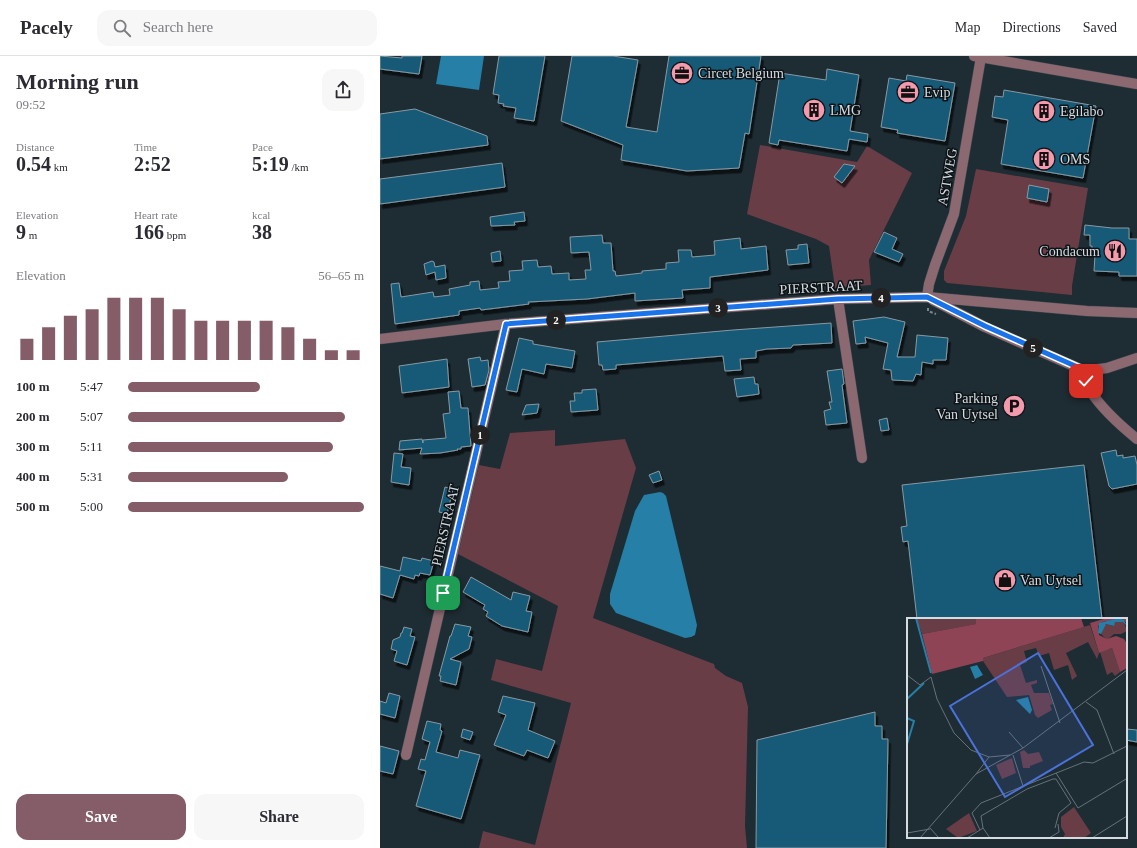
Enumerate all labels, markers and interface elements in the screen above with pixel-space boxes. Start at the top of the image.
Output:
search box [97,10,377,46]
text: Pacely [20,17,73,38]
icon: search [111,17,133,39]
text: Search here [143,19,213,35]
text: Map [955,20,980,35]
text: Directions [1002,20,1061,35]
text: Saved [1083,20,1117,35]
office icon: Circet Belgium [669,60,695,86]
place label: Circet Belgium [698,66,784,81]
text: Morning run [16,69,139,94]
button: share [322,69,364,111]
office icon: Evip [895,79,921,105]
place label: Evip [924,85,950,100]
text: 09:52 [16,97,46,112]
building icon: LMG [801,97,827,123]
building icon: Egilabo [1031,98,1057,124]
place label: LMG [830,103,861,118]
place label: Egilabo [1060,104,1104,119]
text: Distance [16,141,54,153]
text: Time [134,141,157,153]
text: Pace [252,141,273,153]
building icon: OMS [1031,146,1057,172]
street label: ASTWEG [935,147,960,207]
place label: OMS [1060,152,1090,167]
text: 0.54 [16,153,51,175]
text: 2:52 [134,153,171,175]
text: 5:19 [252,153,289,175]
text: km [51,161,68,173]
text: /km [289,161,309,173]
text: Elevation [16,209,58,221]
text: Heart rate [134,209,178,221]
text: kcal [252,209,270,221]
text: 9 [16,221,26,243]
text: 166 [134,221,164,243]
text: 38 [252,221,272,243]
text: m [26,229,37,241]
text: bpm [164,229,186,241]
restaurant icon: Condacum [1102,238,1128,264]
place label: Condacum [1039,244,1100,259]
text: Elevation [16,268,66,283]
text: 56–65 m [318,268,364,283]
street label: PIERSTRAAT [779,278,863,297]
pin: 4 [871,288,891,308]
text: 4 [878,292,884,304]
pin: 3 [708,298,728,318]
text: 3 [715,302,721,314]
pin: 2 [546,310,566,330]
text: 2 [553,314,559,326]
pin: 5 [1023,338,1043,358]
text: 5 [1030,342,1036,354]
pin [1069,364,1103,398]
icon: check [1075,370,1097,392]
text: 100 m [16,379,50,394]
text: 5:47 [80,379,103,394]
place label: Parking Van Uytsel [936,391,998,422]
parking icon: Parking Van Uytsel [1001,393,1027,419]
text: 200 m [16,409,50,424]
text: 5:07 [80,409,103,424]
pin: 1 [470,425,490,445]
text: 1 [477,429,483,441]
text: 300 m [16,439,50,454]
text: 5:11 [80,439,103,454]
text: 400 m [16,469,50,484]
text: 5:31 [80,469,103,484]
street label: PIERSTRAAT [429,482,462,567]
text: 500 m [16,499,50,514]
text: 5:00 [80,499,103,514]
shop icon: Van Uytsel [992,567,1018,593]
place label: Van Uytsel [1020,573,1082,588]
pin [426,576,460,610]
icon: arrive [432,582,454,604]
inset map [907,618,1127,838]
button: Save [16,794,186,840]
button: Share [194,794,364,840]

